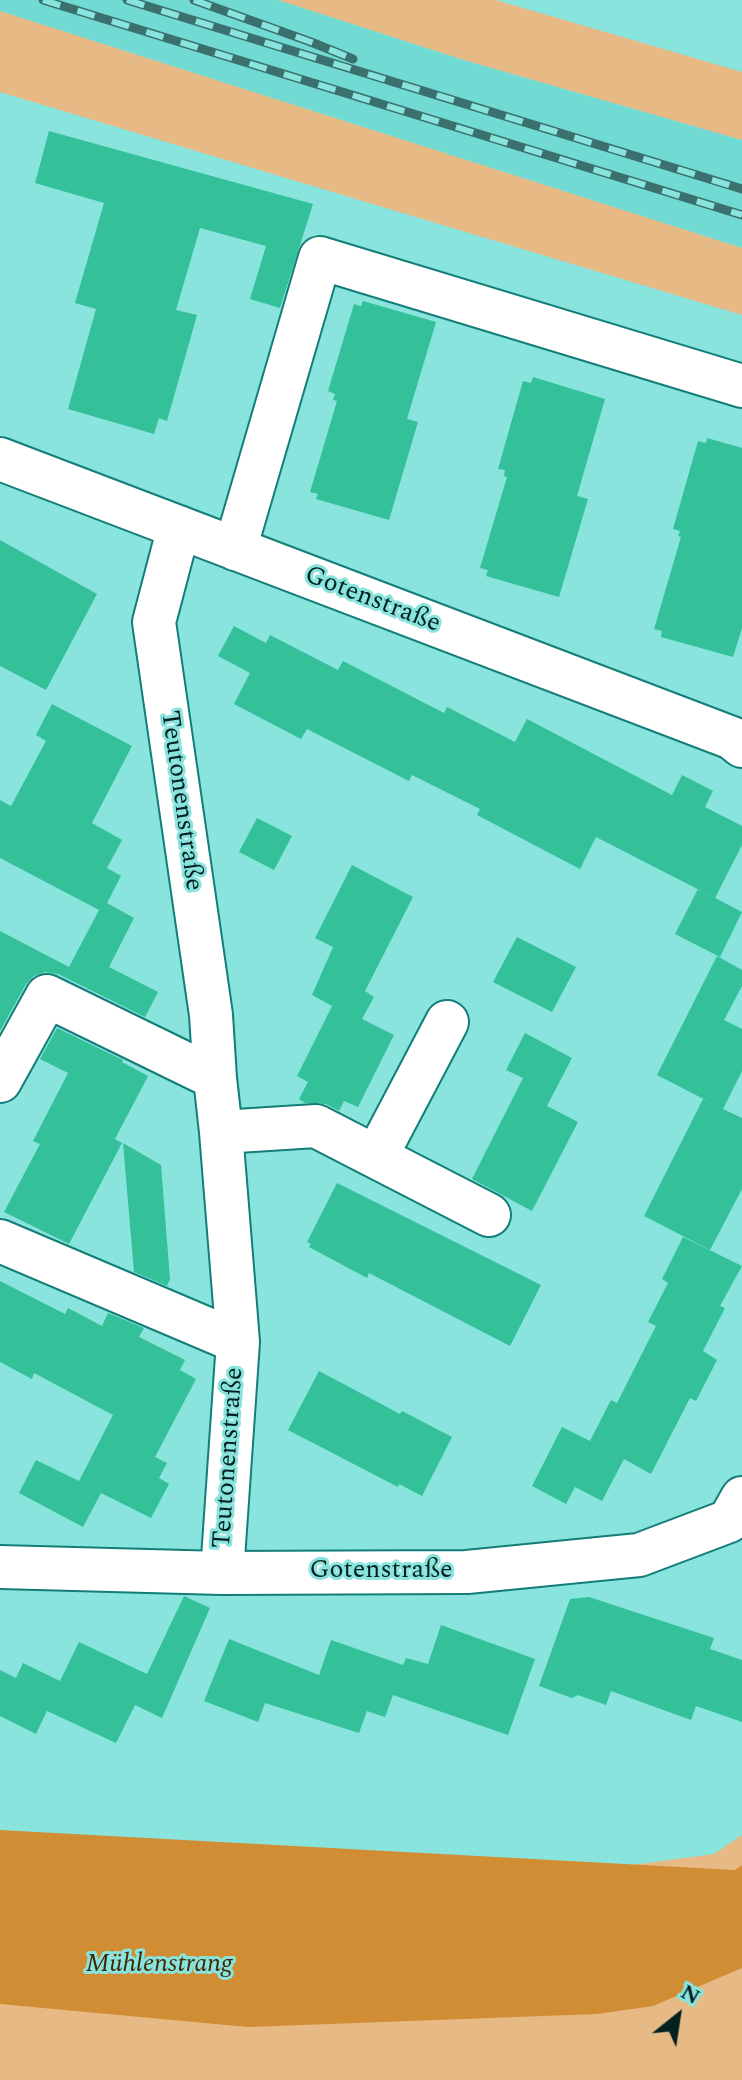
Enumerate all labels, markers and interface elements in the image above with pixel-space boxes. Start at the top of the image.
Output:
street label: Gotenstraße [300,561,444,641]
street label: Teutonenstraße [152,709,208,893]
street label: Teutonenstraße [208,1366,252,1550]
street label: Gotenstraße [310,1556,452,1588]
park label: Mühlenstrang [86,1950,232,1982]
north arrow [638,1976,718,2056]
text: N [674,1976,706,2014]

